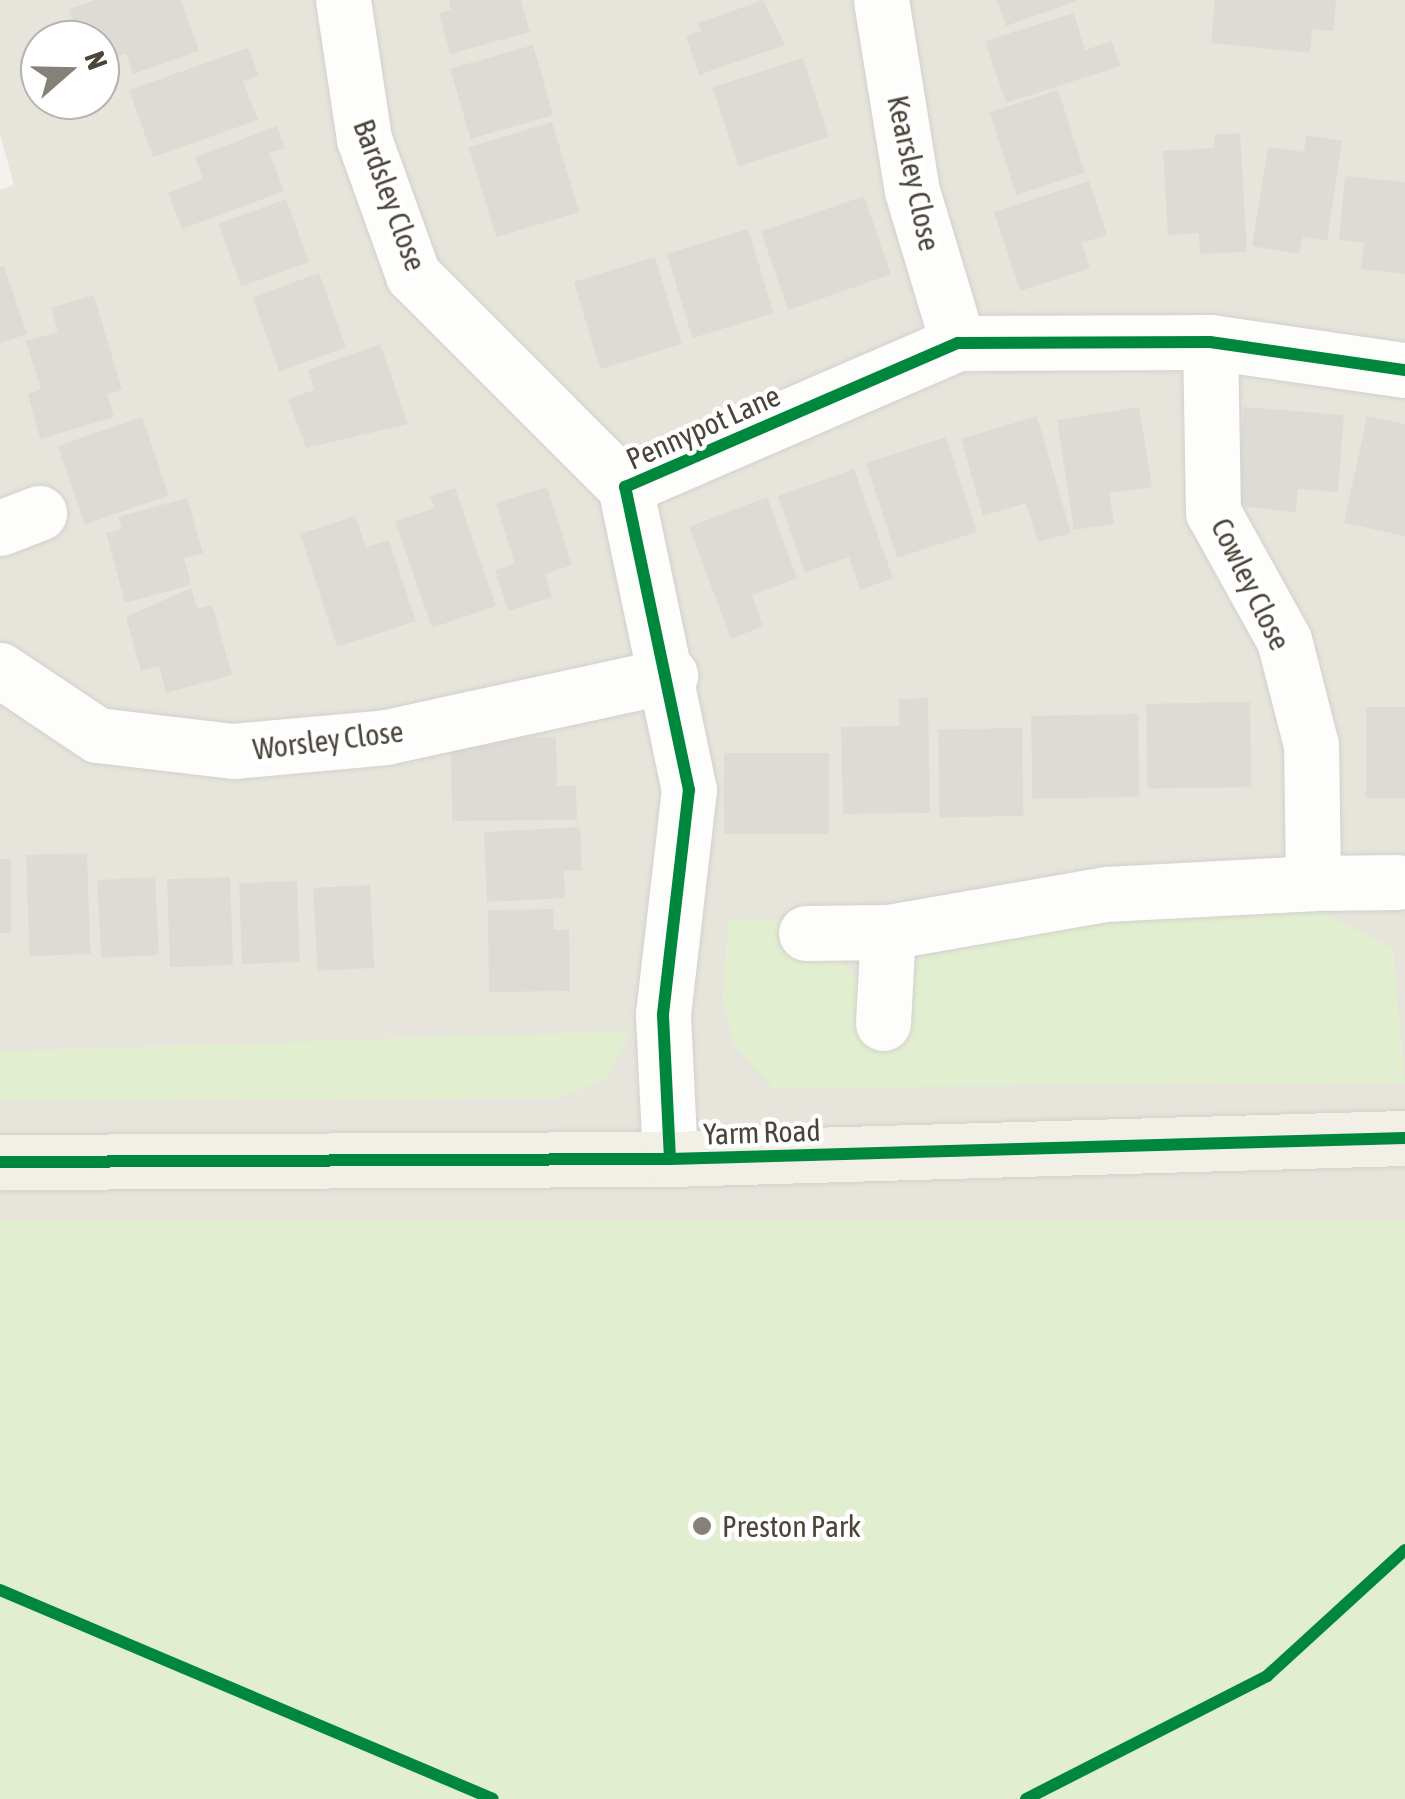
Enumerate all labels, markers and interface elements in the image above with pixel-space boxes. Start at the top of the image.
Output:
north arrow [20,20,120,120]
text: N [78,47,114,74]
street label: Kearsley Close [880,92,948,254]
street label: Bardsley Close [346,114,434,276]
street label: Pennypot Lane [621,377,785,477]
street label: Cowley Close [1204,512,1298,656]
street label: Worsley Close [251,713,405,767]
street label: Yarm Road [703,1112,821,1152]
place label: Preston Park [722,1508,861,1544]
marker: Preston Park [691,1515,713,1537]

